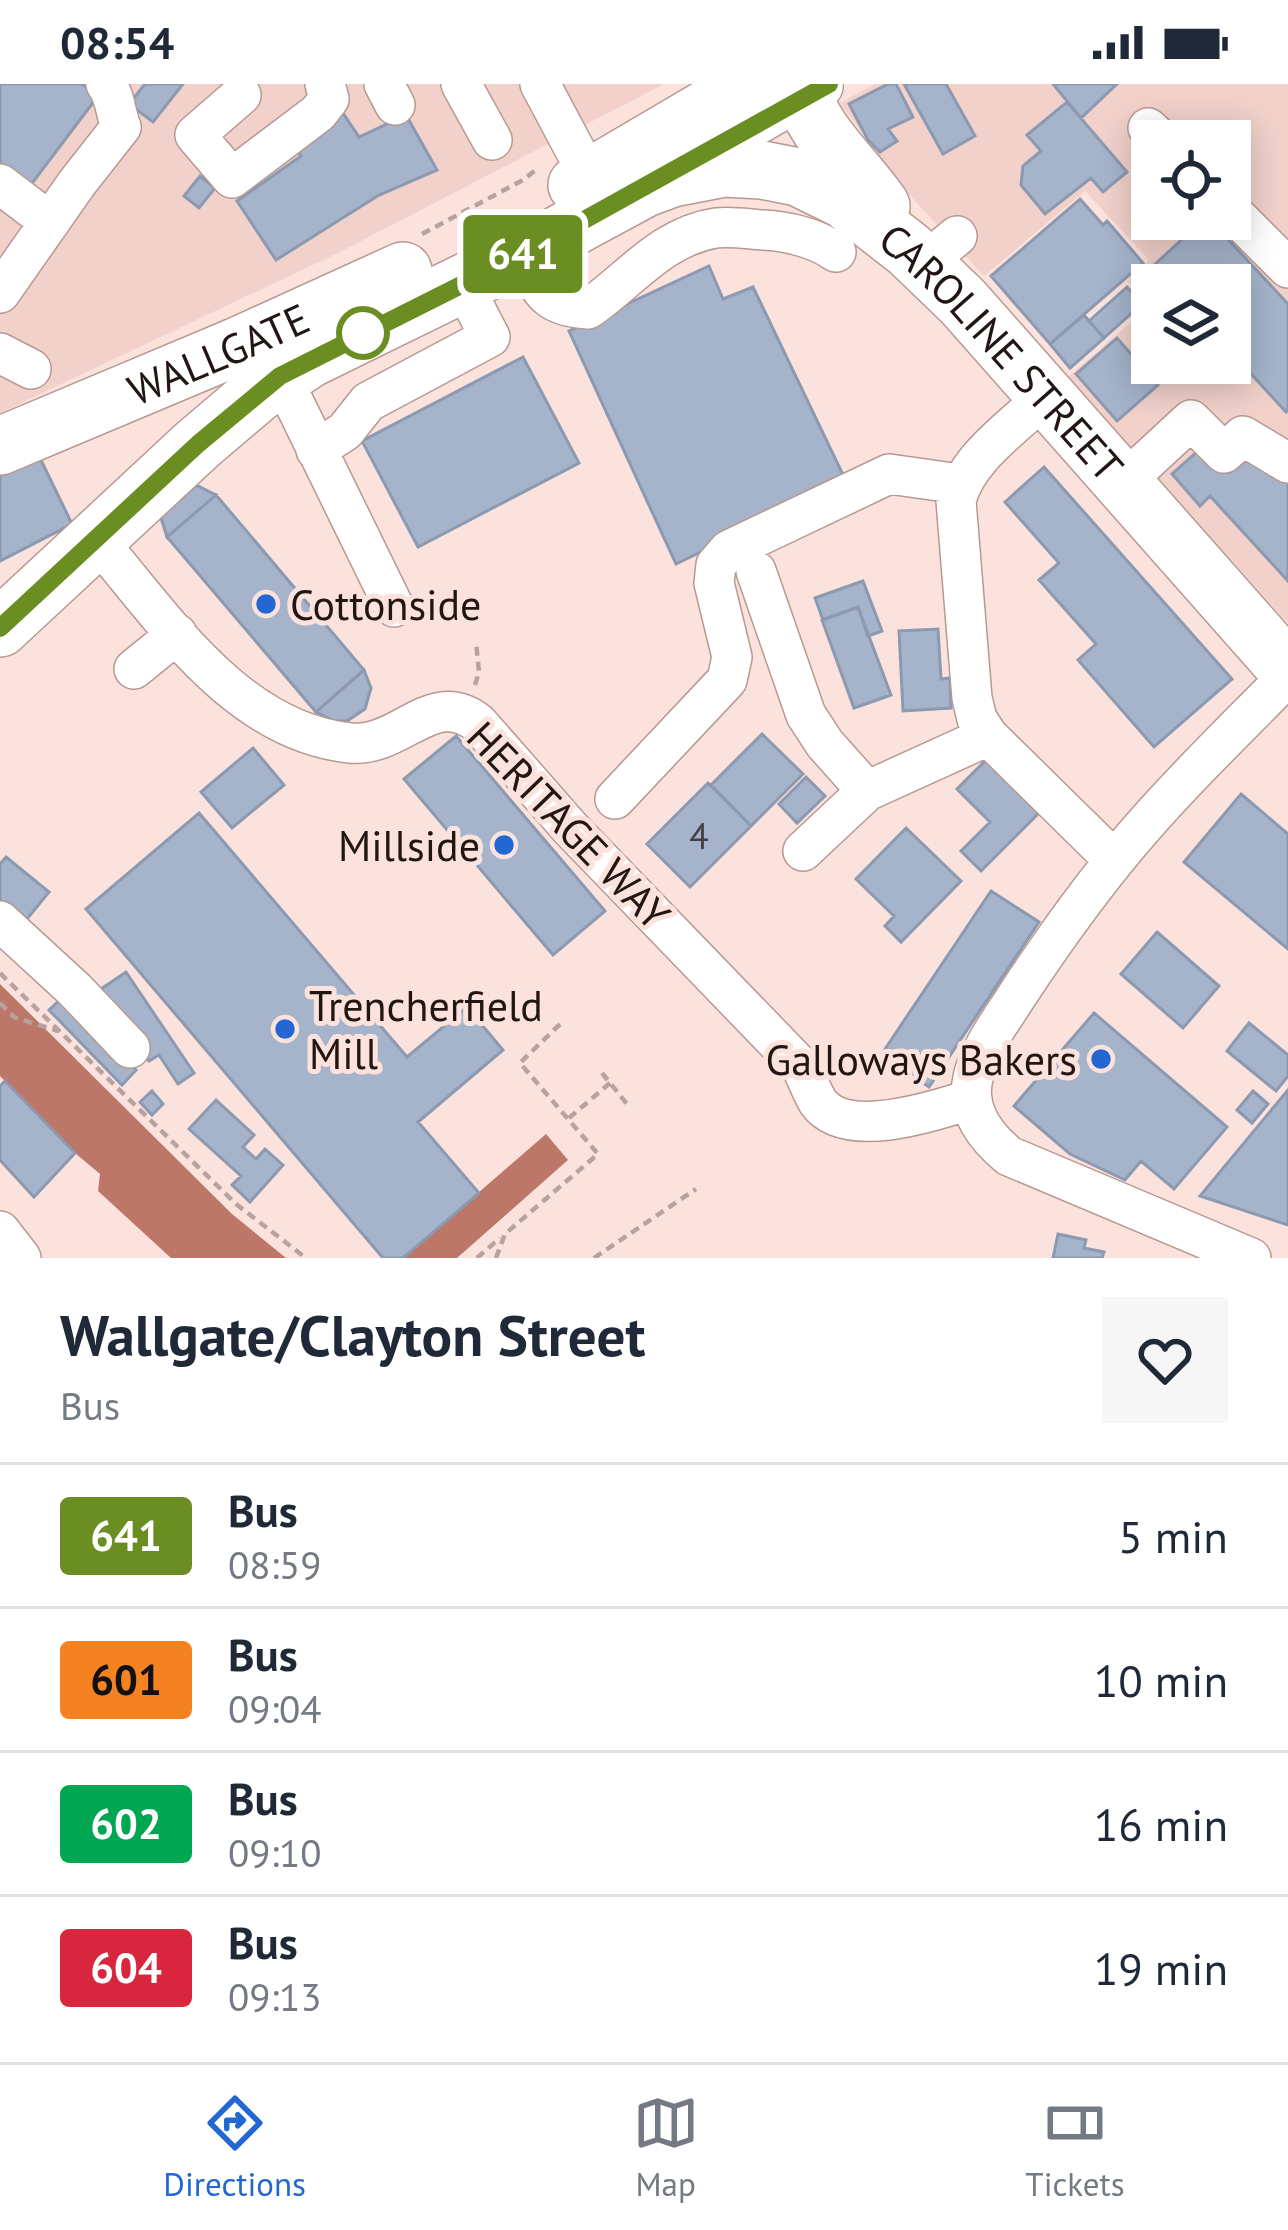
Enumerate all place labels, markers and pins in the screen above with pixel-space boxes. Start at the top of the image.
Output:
unlabelled marker [338,308,388,358]
place label: Cottonside [290,577,481,632]
marker: Cottonside [253,591,279,617]
place label: Millside [338,818,480,873]
marker: Millside [491,832,517,858]
place label: Trencherfield Mill [309,978,543,1081]
marker: Trencherfield Mill [272,1016,298,1042]
place label: Galloways Bakers [765,1032,1077,1087]
marker: Galloways Bakers [1088,1046,1114,1072]

